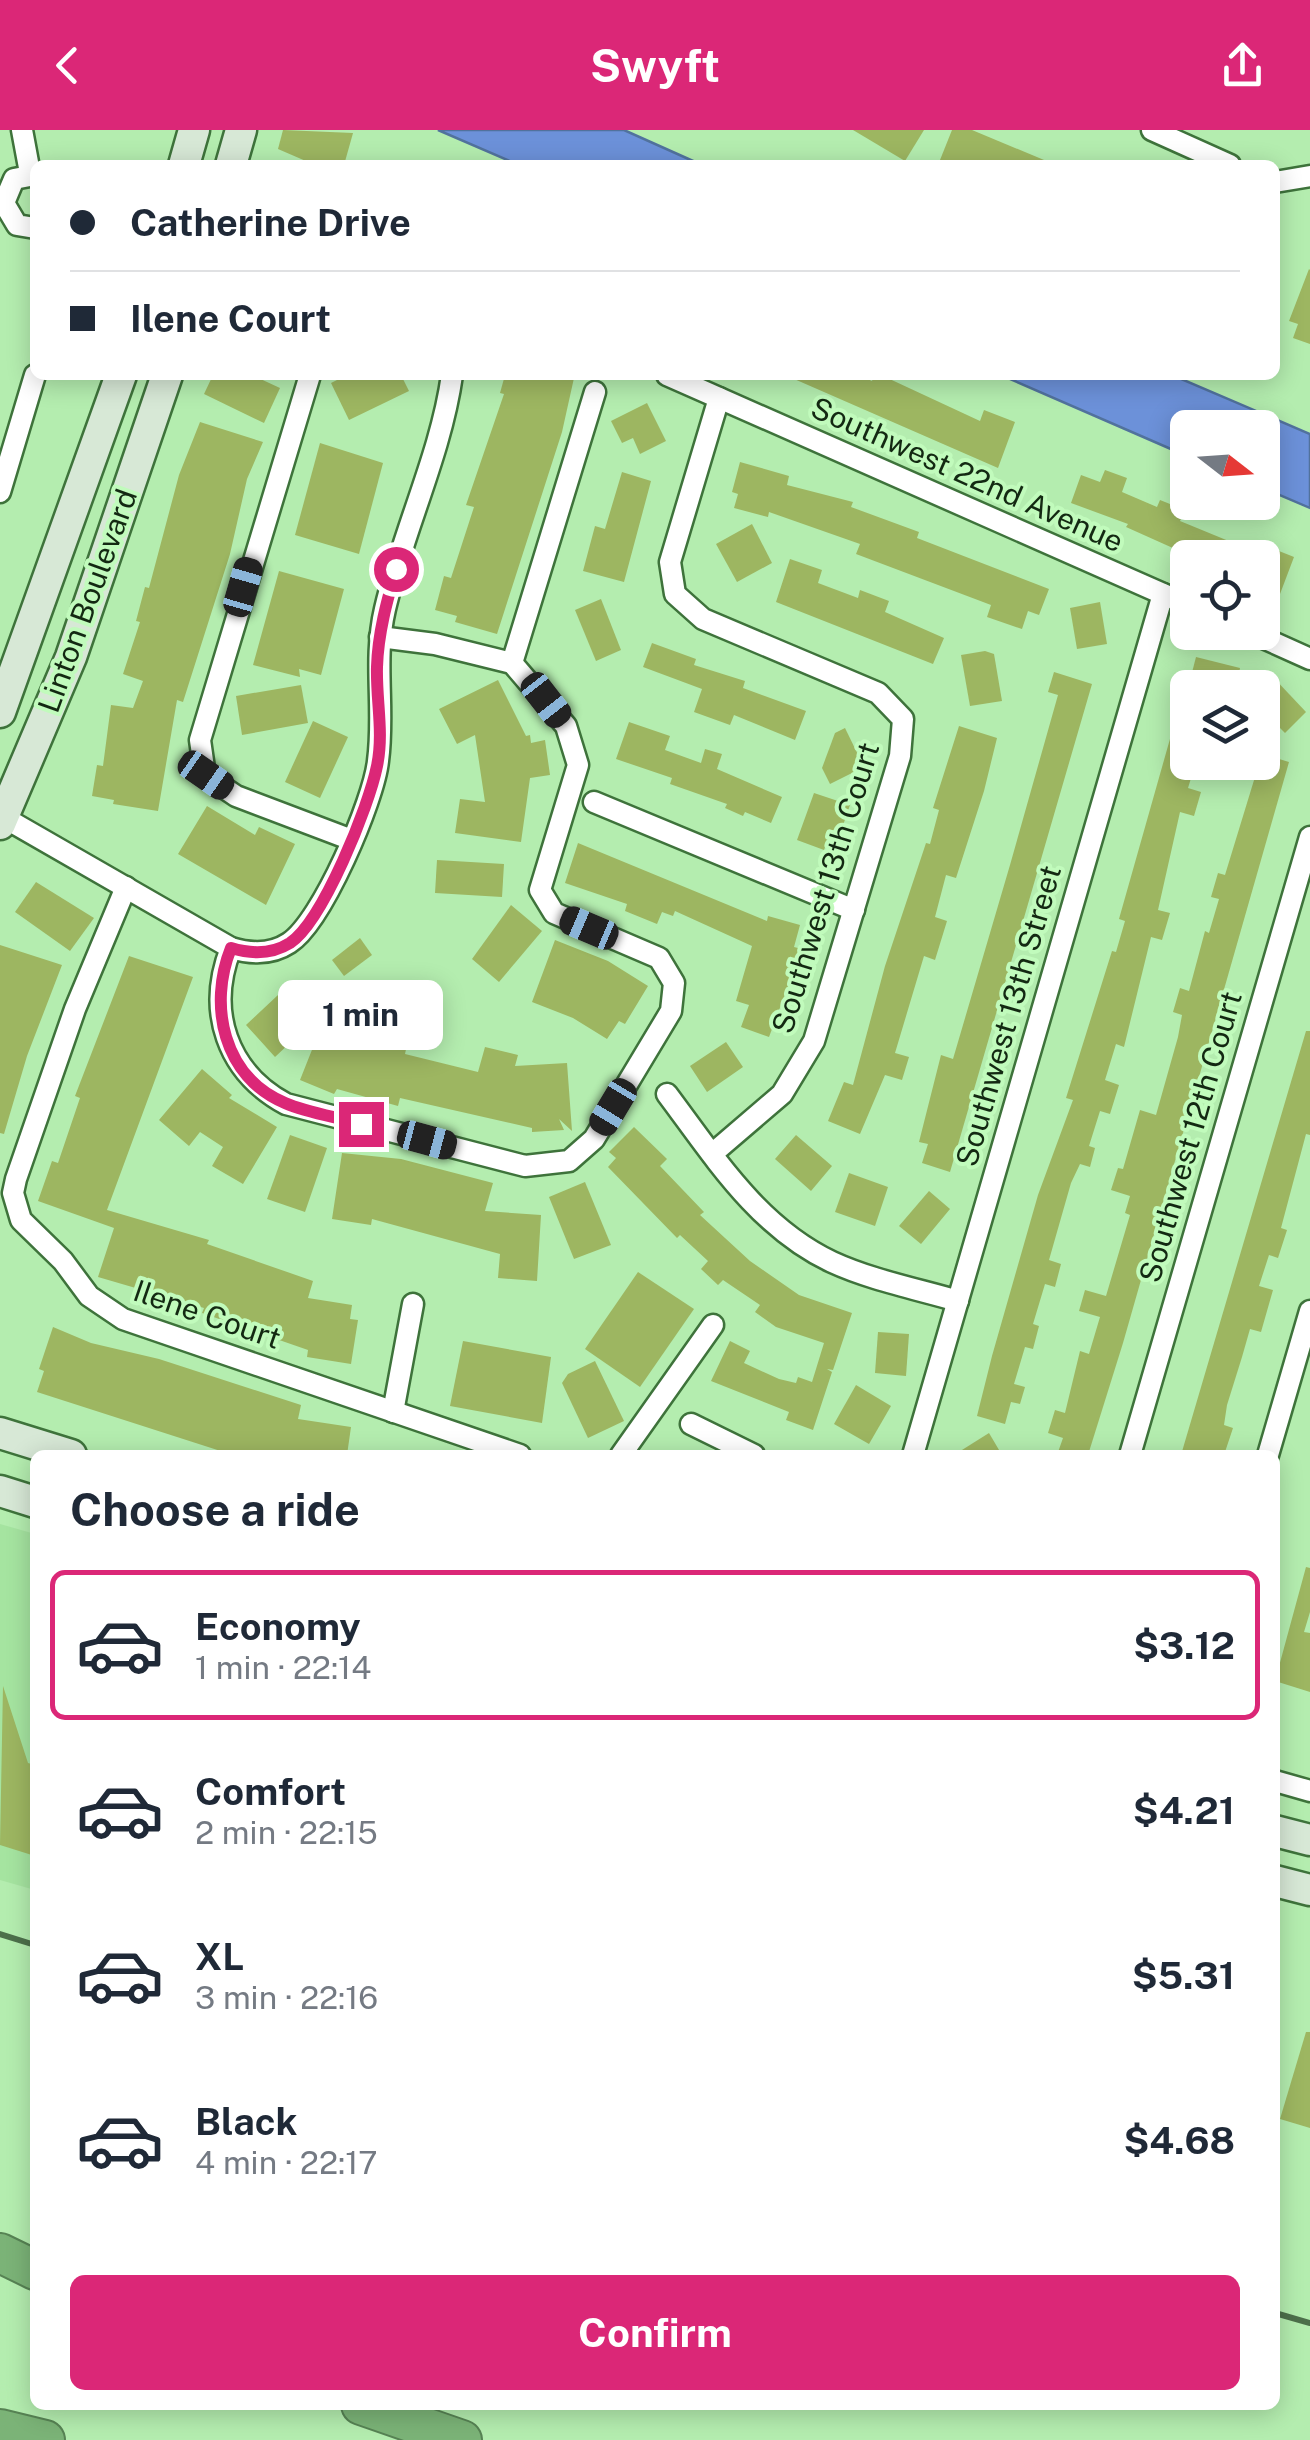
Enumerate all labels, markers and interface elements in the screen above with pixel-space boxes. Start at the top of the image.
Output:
icon: back [40,38,95,93]
icon: share [1215,38,1270,93]
text: Swyft [590,39,720,92]
text: Catherine Drive [130,200,411,245]
text: Ilene Court [130,296,331,341]
street label: Southwest 22nd Avenue [806,389,1129,559]
north arrow [1170,410,1280,520]
map controls [1170,410,1280,780]
street label: Linton Boulevard [30,484,144,717]
button: locate [1170,540,1280,650]
route start [374,547,419,592]
car [220,554,266,620]
car [516,667,576,733]
button: layers [1170,670,1280,780]
street label: Southwest 13th Court [764,738,886,1037]
car [173,746,239,804]
street label: Southwest 13th Street [948,861,1068,1170]
car [556,902,622,954]
callout: 1 min [278,979,444,1049]
street label: Southwest 12th Court [1131,987,1249,1286]
text: 1 min [322,996,399,1033]
car [585,1074,641,1140]
route end [339,1102,384,1147]
car [394,1118,460,1162]
street label: Ilene Court [129,1272,286,1356]
text: Choose a ride [70,1483,360,1536]
icon: car [75,1600,165,1690]
text: Economy [195,1604,361,1649]
text: $3.12 [1133,1623,1235,1668]
text: 1 min · 22:14 [195,1649,371,1686]
icon: car [75,1765,165,1855]
text: Comfort [195,1769,346,1814]
text: $4.21 [1133,1788,1235,1833]
text: 2 min · 22:15 [195,1814,378,1851]
icon: car [75,1930,165,2020]
text: XL [195,1934,244,1979]
text: $5.31 [1132,1953,1235,1998]
text: 3 min · 22:16 [195,1979,378,2016]
icon: car [75,2095,165,2185]
text: Black [195,2099,298,2144]
text: $4.68 [1123,2118,1235,2163]
text: 4 min · 22:17 [195,2144,377,2181]
button: Confirm [70,2275,1240,2390]

